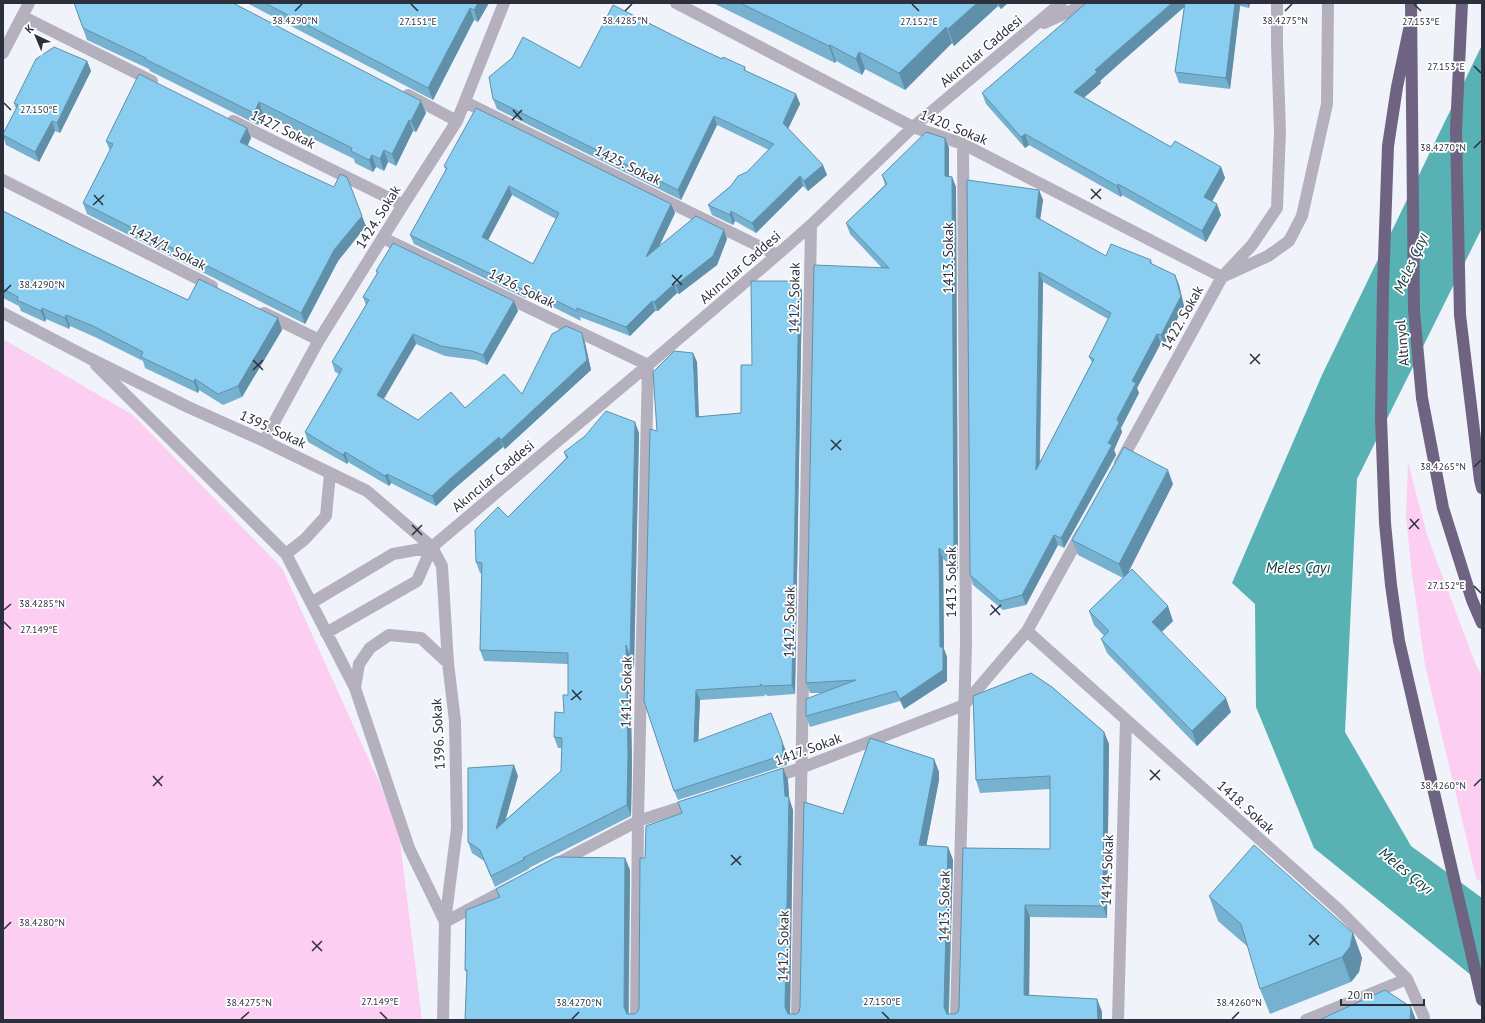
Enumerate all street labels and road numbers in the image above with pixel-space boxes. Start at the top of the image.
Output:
street label: Akıncılar Caddesi [936,11,1026,91]
street label: 1420. Sokak [917,105,991,149]
street label: 1427. Sokak [248,106,319,153]
street label: 1425. Sokak [592,141,664,189]
street label: 1424. Sokak [351,182,405,252]
street label: 1424/1. Sokak [126,220,210,274]
street label: 1413. Sokak [939,222,957,294]
street label: Akıncılar Caddesi [695,227,785,307]
street label: 1412. Sokak [784,262,804,334]
street label: 1426. Sokak [486,264,558,312]
street label: 1422. Sokak [1157,282,1207,354]
street label: Altınyol [1391,319,1413,367]
street label: 1395. Sokak [237,406,309,452]
street label: Akıncılar Caddesi [448,436,538,516]
street label: 1413. Sokak [942,546,960,618]
street label: 1412. Sokak [779,586,799,658]
street label: 1411. Sokak [616,656,636,728]
street label: 1396. Sokak [427,698,449,770]
street label: 1417. Sokak [772,728,844,769]
street label: 1418. Sokak [1213,776,1279,838]
street label: 1414. Sokak [1097,834,1117,906]
street label: 1413. Sokak [934,870,954,942]
street label: 1412. Sokak [773,910,793,982]

